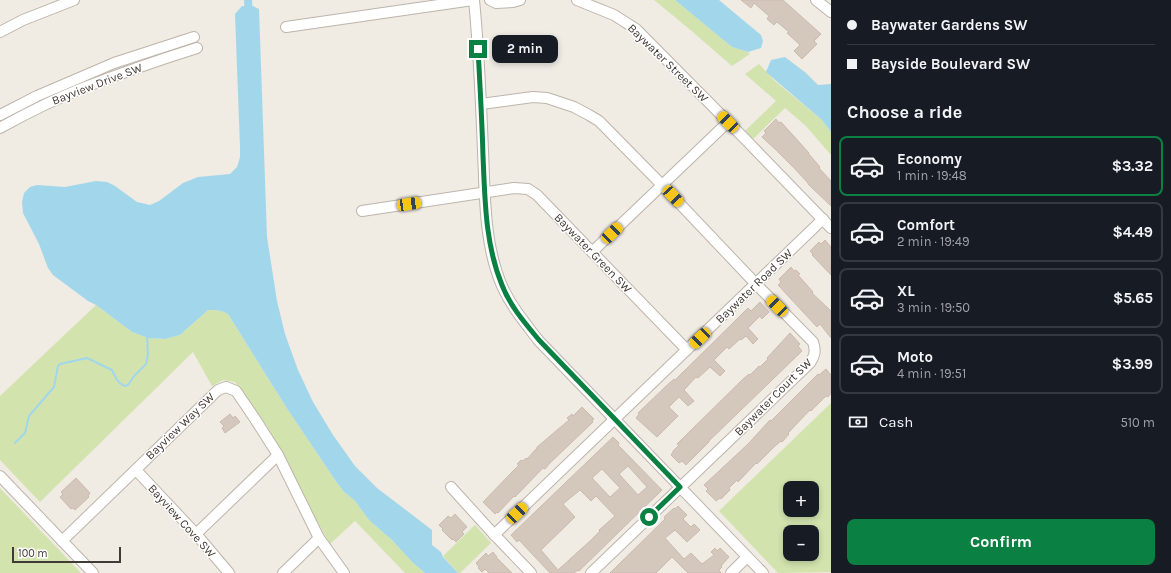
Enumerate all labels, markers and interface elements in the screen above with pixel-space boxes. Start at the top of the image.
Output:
text: Baywater Gardens SW [871,16,1028,34]
street label: Baywater Street SW [625,21,711,105]
callout: 2 min [492,35,558,63]
route end [469,40,487,58]
text: 2 min [507,41,543,56]
text: Bayside Boulevard SW [871,55,1030,73]
street label: Bayview Drive SW [50,60,144,108]
text: Choose a ride [847,101,962,123]
car [715,109,741,135]
icon: car [849,148,885,184]
text: Economy [897,150,962,168]
text: $3.32 [1112,157,1153,175]
text: 1 min · 19:48 [897,168,967,183]
car [660,183,686,209]
car [396,196,422,212]
street label: Baywater Green SW [551,210,635,296]
icon: car [849,214,885,250]
text: Comfort [897,216,955,234]
car [599,220,625,246]
text: $4.49 [1112,223,1153,241]
text: 2 min · 19:49 [897,234,970,249]
street label: Baywater Road SW [713,246,795,326]
icon: car [849,280,885,316]
text: XL [897,282,915,300]
text: $5.65 [1113,289,1153,307]
car [764,293,790,319]
text: 3 min · 19:50 [897,300,970,315]
car [687,325,713,351]
icon: car [849,346,885,382]
text: Moto [897,348,933,366]
street label: Baywater Court SW [731,355,815,439]
text: $3.99 [1112,355,1153,373]
text: 4 min · 19:51 [897,366,966,381]
street label: Bayview Way SW [143,389,218,462]
icon: cash [847,411,869,433]
text: Cash [879,413,913,431]
text: 510 m [1120,415,1155,430]
street label: Bayview Cove SW [145,481,219,561]
map controls [783,481,819,561]
button: + [783,481,819,517]
car [504,500,530,526]
route start [640,508,658,526]
button: Confirm [847,519,1155,565]
button: − [783,525,819,561]
scale bar [12,545,121,564]
text: 100 m [18,547,48,560]

